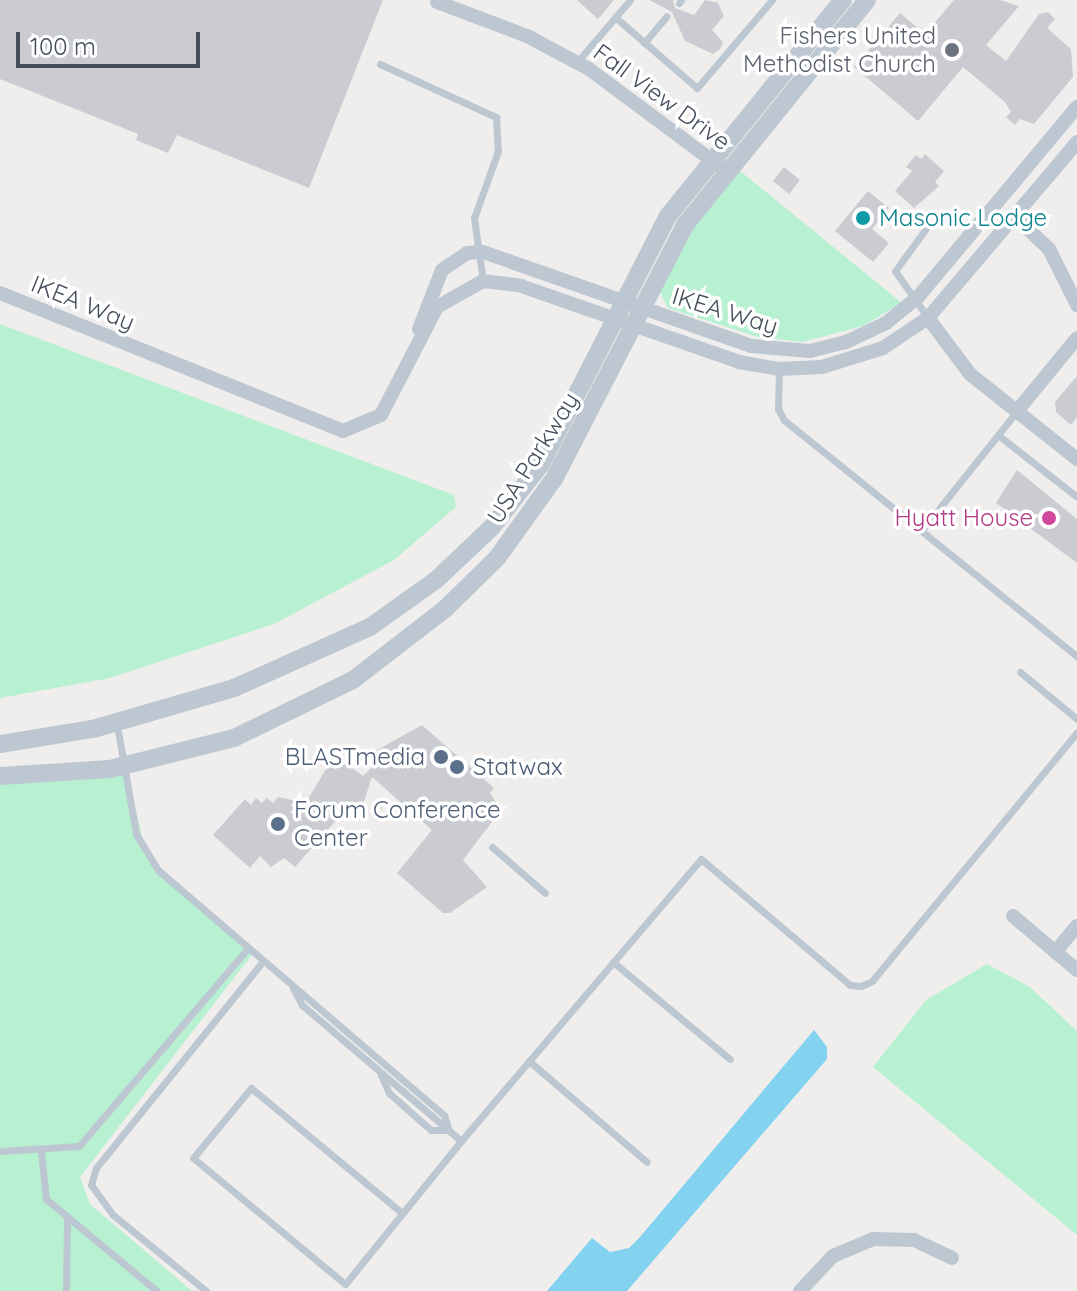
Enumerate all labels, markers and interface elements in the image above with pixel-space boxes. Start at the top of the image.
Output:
scale bar [20,16,204,66]
place label: Fishers United Methodist Church [743,22,936,78]
text: 100 m [30,31,96,61]
street label: Fall View Drive [588,38,736,156]
marker: Fishers United Methodist Church [943,41,961,59]
place label: Masonic Lodge [879,204,1047,232]
marker: Masonic Lodge [854,209,872,227]
street label: IKEA Way [27,269,139,337]
street label: IKEA Way [669,281,781,341]
street label: USA Parkway [481,387,585,529]
place label: Hyatt House [894,504,1033,532]
marker: Hyatt House [1040,509,1058,527]
place label: BLASTmedia [285,743,425,771]
marker: BLASTmedia [432,748,450,766]
place label: Statwax [473,753,563,781]
marker: Statwax [448,758,466,776]
place label: Forum Conference Center [294,796,501,852]
marker: Forum Conference Center [269,815,287,833]

